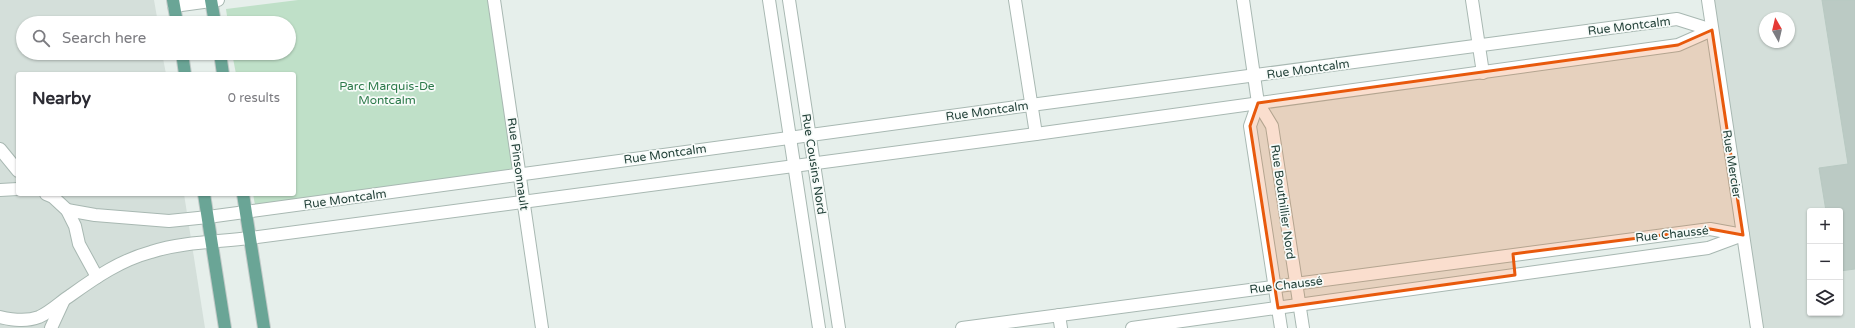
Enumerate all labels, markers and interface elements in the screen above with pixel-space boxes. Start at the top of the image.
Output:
north arrow [1759,12,1795,48]
street label: Rue Montcalm [1587,14,1671,38]
search box [16,16,296,60]
icon: search [30,27,52,49]
text: Search here [62,29,146,47]
street label: Rue Montcalm [1266,56,1350,82]
park label: Parc Marquis-De Montcalm [339,79,435,107]
text: Nearby [32,88,91,109]
text: 0 results [228,90,280,106]
street label: Rue Montcalm [945,98,1029,124]
street label: Rue Cousins Nord [799,112,829,216]
street label: Rue Pinsonnault [505,117,531,212]
street label: Rue Mercier [1720,129,1744,200]
street label: Rue Montcalm [623,141,707,167]
street label: Rue Bouthillier Nord [1268,144,1298,260]
street label: Rue Montcalm [303,186,387,212]
map controls [1807,208,1843,316]
button: + [1807,208,1843,244]
street label: Rue Chaussé [1635,223,1710,245]
button: − [1807,244,1843,280]
street label: Rue Chaussé [1249,274,1324,296]
button: layers [1807,280,1843,316]

